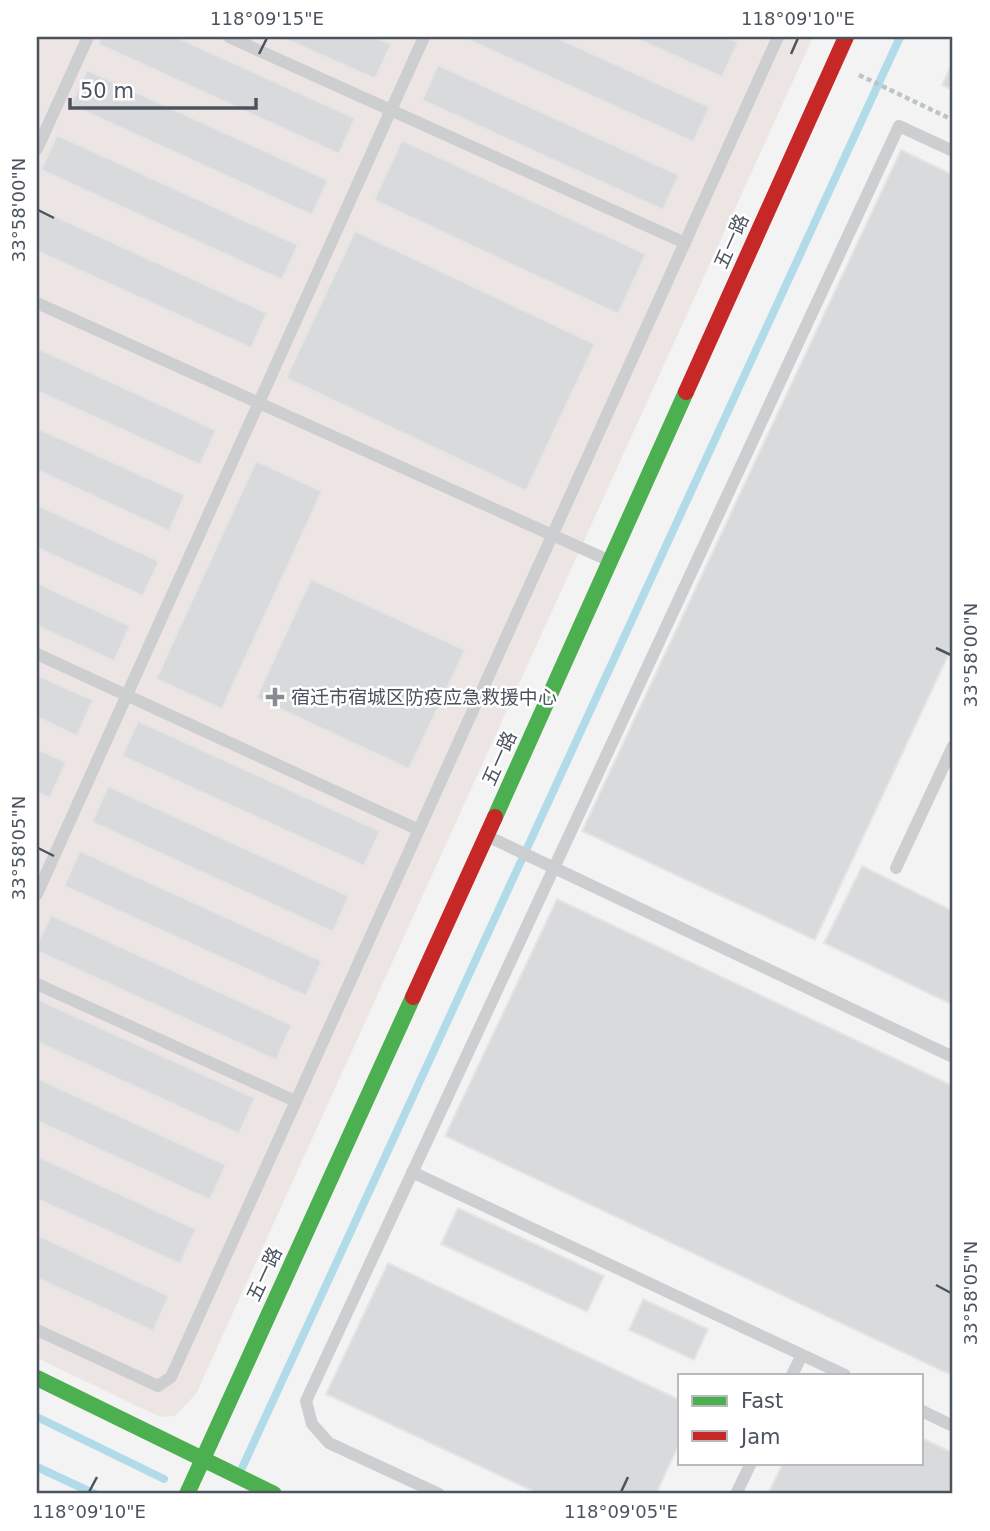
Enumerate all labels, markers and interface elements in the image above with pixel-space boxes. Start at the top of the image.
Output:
text: 118°09'15"E [210,8,324,29]
text: 118°09'10"E [741,8,855,29]
scale bar [70,66,256,110]
text: 50 m [80,79,134,103]
text: 33°58'00"N [8,158,29,262]
street label: 五一路 [709,210,753,272]
text: 33°58'00"N [960,603,981,707]
place label: 宿迁市宿城区防疫应急救援中心 [291,686,557,708]
marker: 宿迁市宿城区防疫应急救援中心 [265,687,285,707]
street label: 五一路 [477,727,521,789]
text: 33°58'05"N [8,796,29,900]
text: 33°58'05"N [960,1241,981,1345]
street label: 五一路 [242,1244,286,1304]
legend [678,1374,923,1464]
text: Fast [741,1389,783,1413]
text: Jam [739,1425,781,1449]
text: 118°09'10"E [32,1501,146,1522]
text: 118°09'05"E [564,1501,678,1522]

